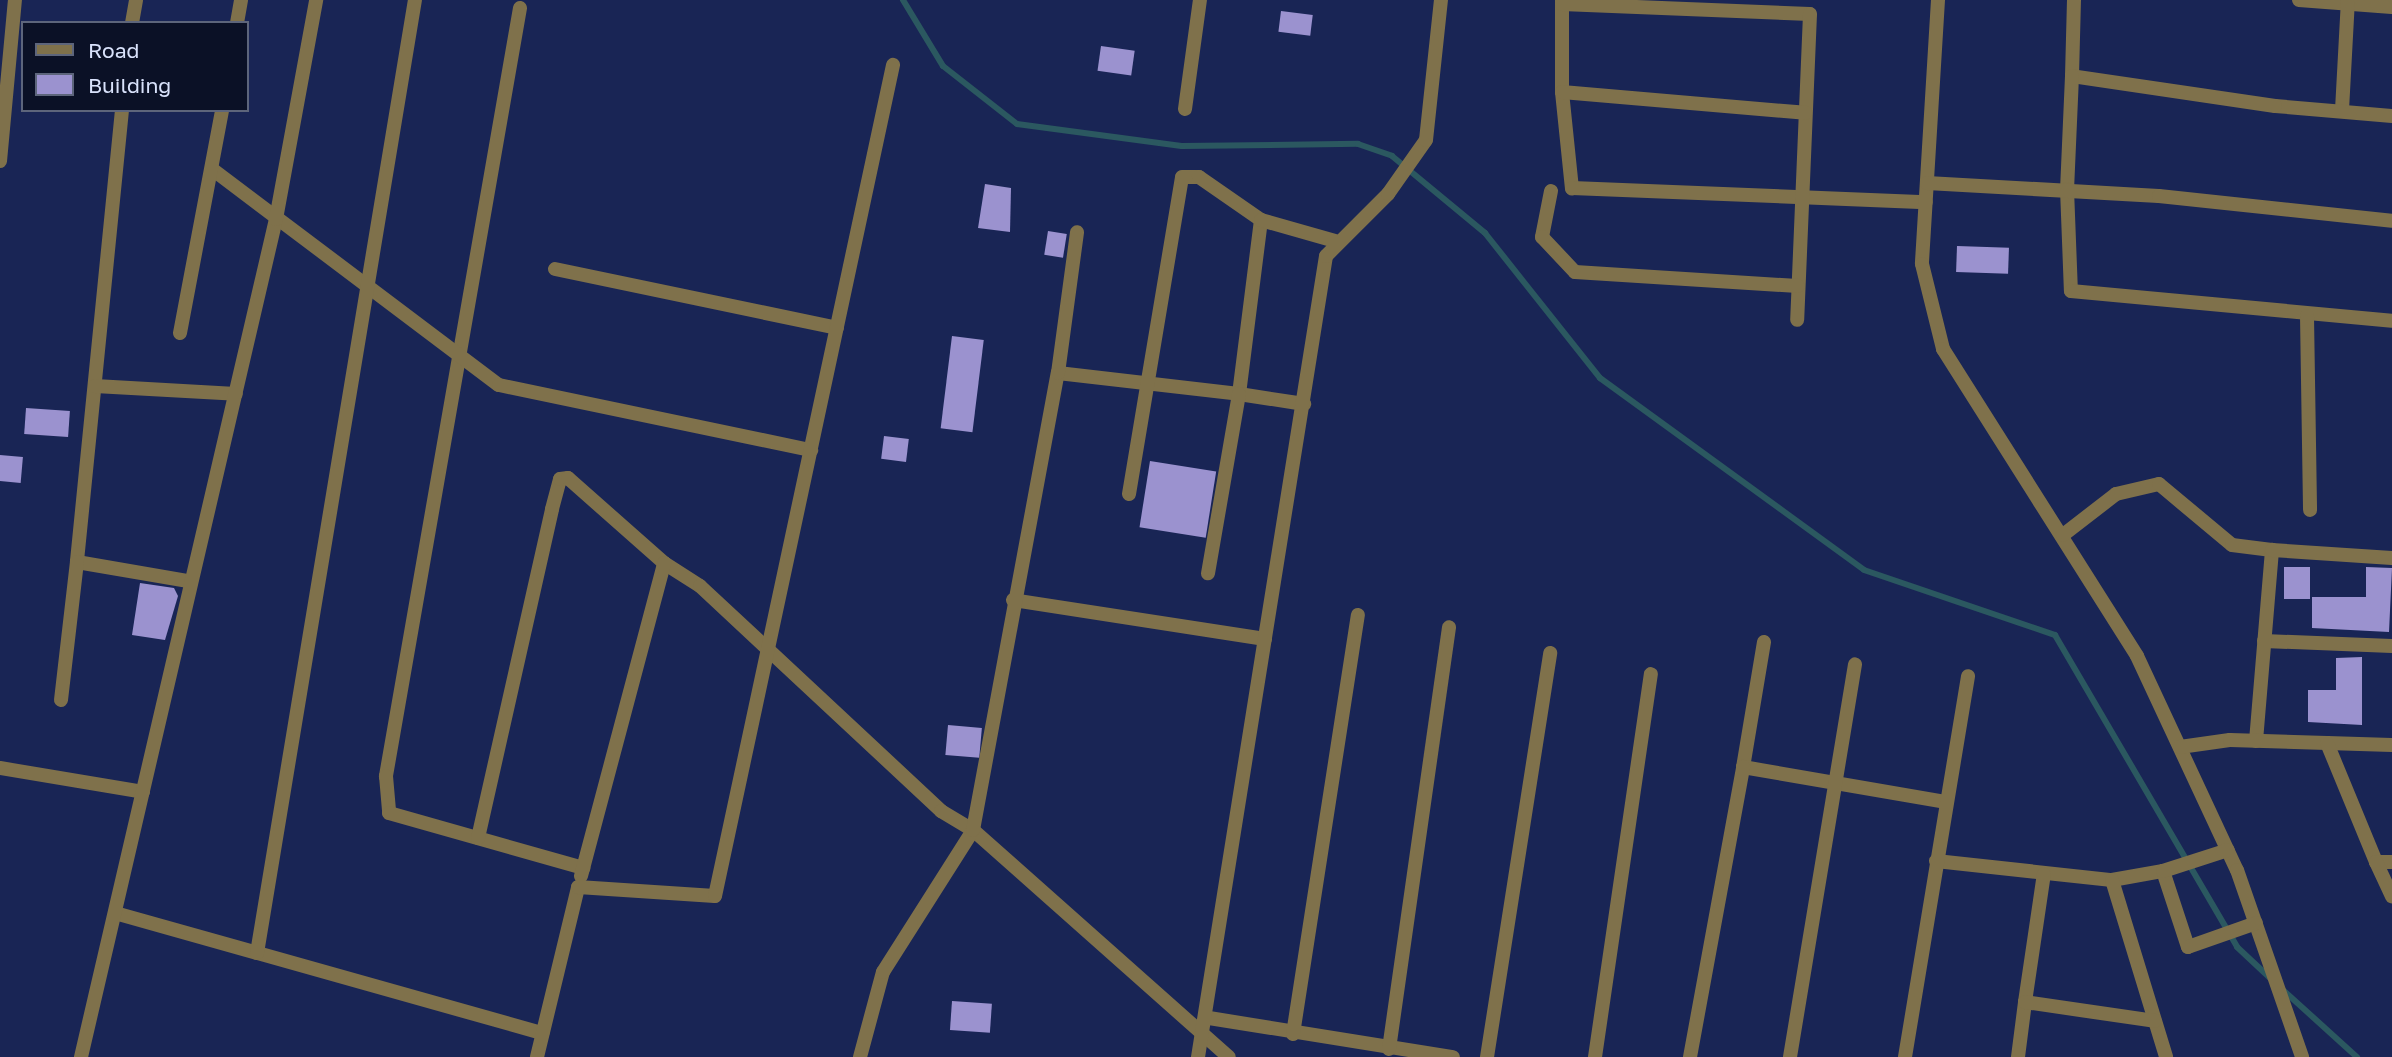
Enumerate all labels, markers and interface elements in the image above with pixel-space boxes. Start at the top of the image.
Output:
legend [21,21,248,112]
text: Road [88,37,139,63]
text: Building [88,72,171,98]

